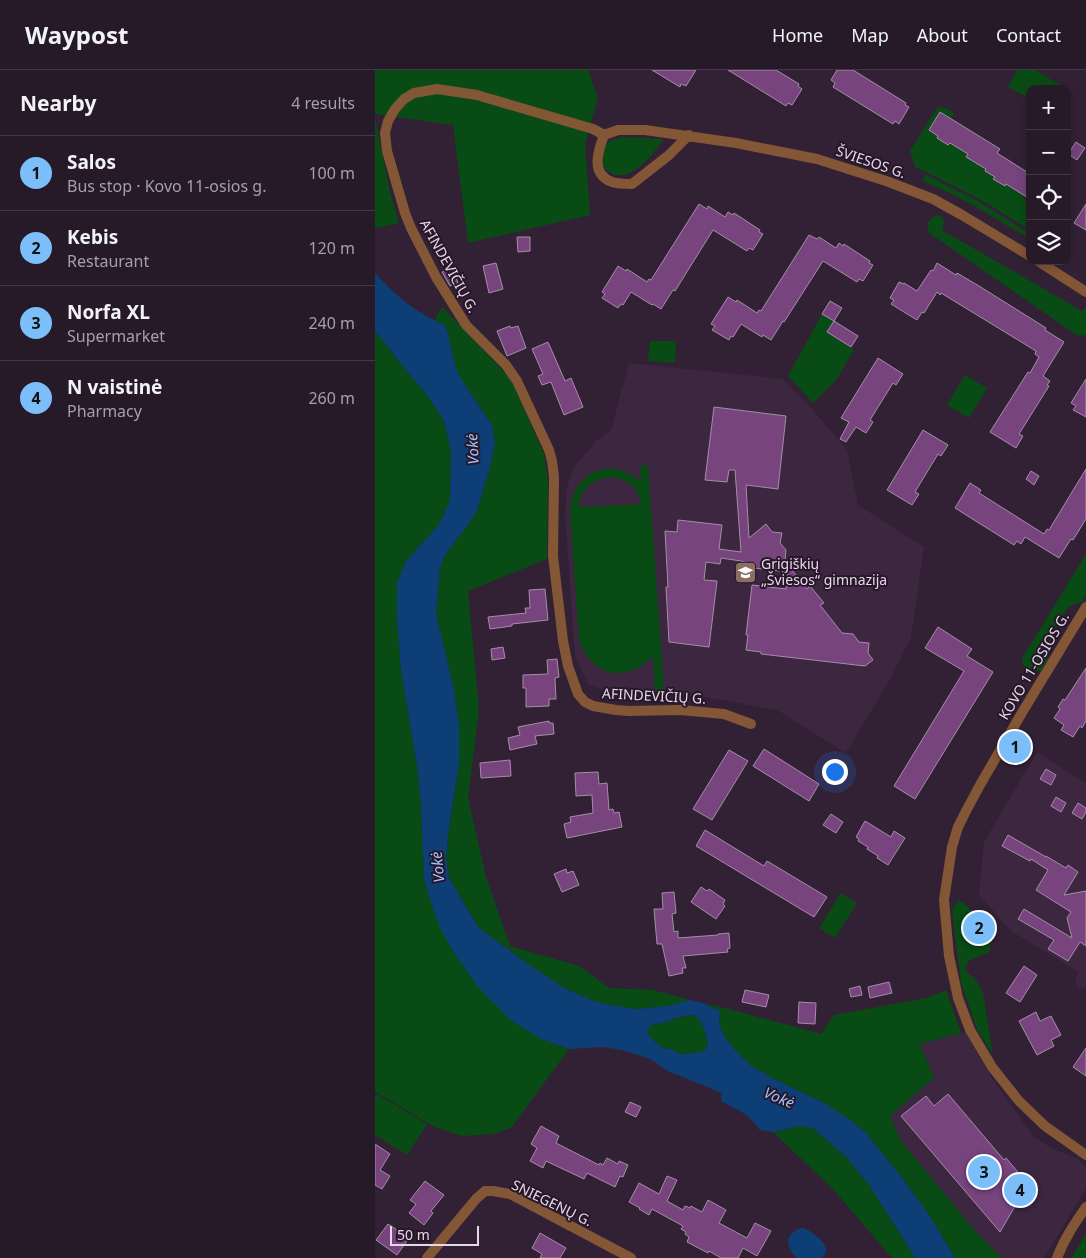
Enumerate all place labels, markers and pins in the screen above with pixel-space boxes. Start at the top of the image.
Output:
place label: Grigiškių „Šviesos“ gimnazija [761,554,887,589]
school or university icon: Grigiškių „Šviesos“ gimnazija [733,560,757,584]
pin: 1 [999,728,1031,766]
pin: 2 [963,909,995,947]
pin: 3 [968,1153,1000,1191]
pin: 4 [1004,1171,1036,1209]

